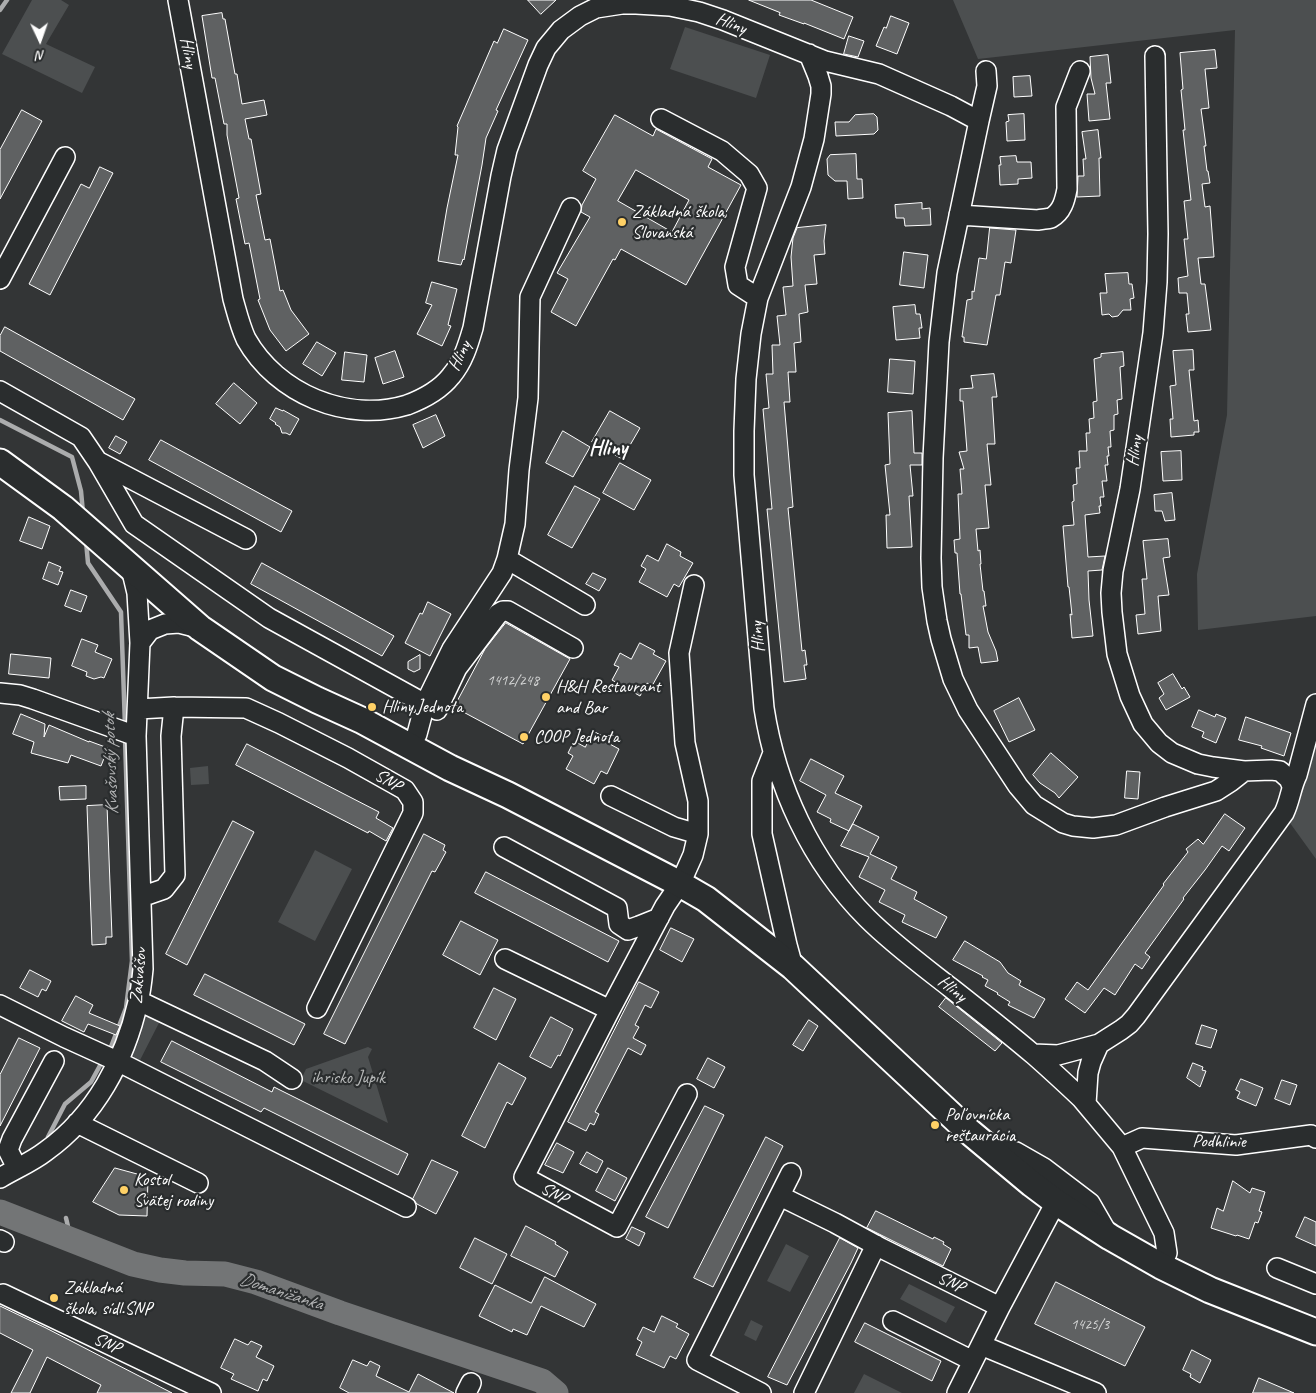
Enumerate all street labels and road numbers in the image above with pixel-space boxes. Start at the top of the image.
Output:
street label: Hliny [713,8,749,40]
street label: Hliny [175,36,201,70]
street label: Hliny [444,337,476,375]
street label: Hliny [1122,434,1148,468]
street label: Hliny [746,621,770,653]
street label: SNP [371,765,405,797]
street label: Zakvášov [126,947,152,1005]
street label: Hliny [933,971,971,1007]
street label: Podhlinie [1192,1131,1246,1153]
street label: SNP [537,1178,571,1210]
street label: SNP [934,1267,968,1299]
street label: SNP [90,1328,124,1360]

